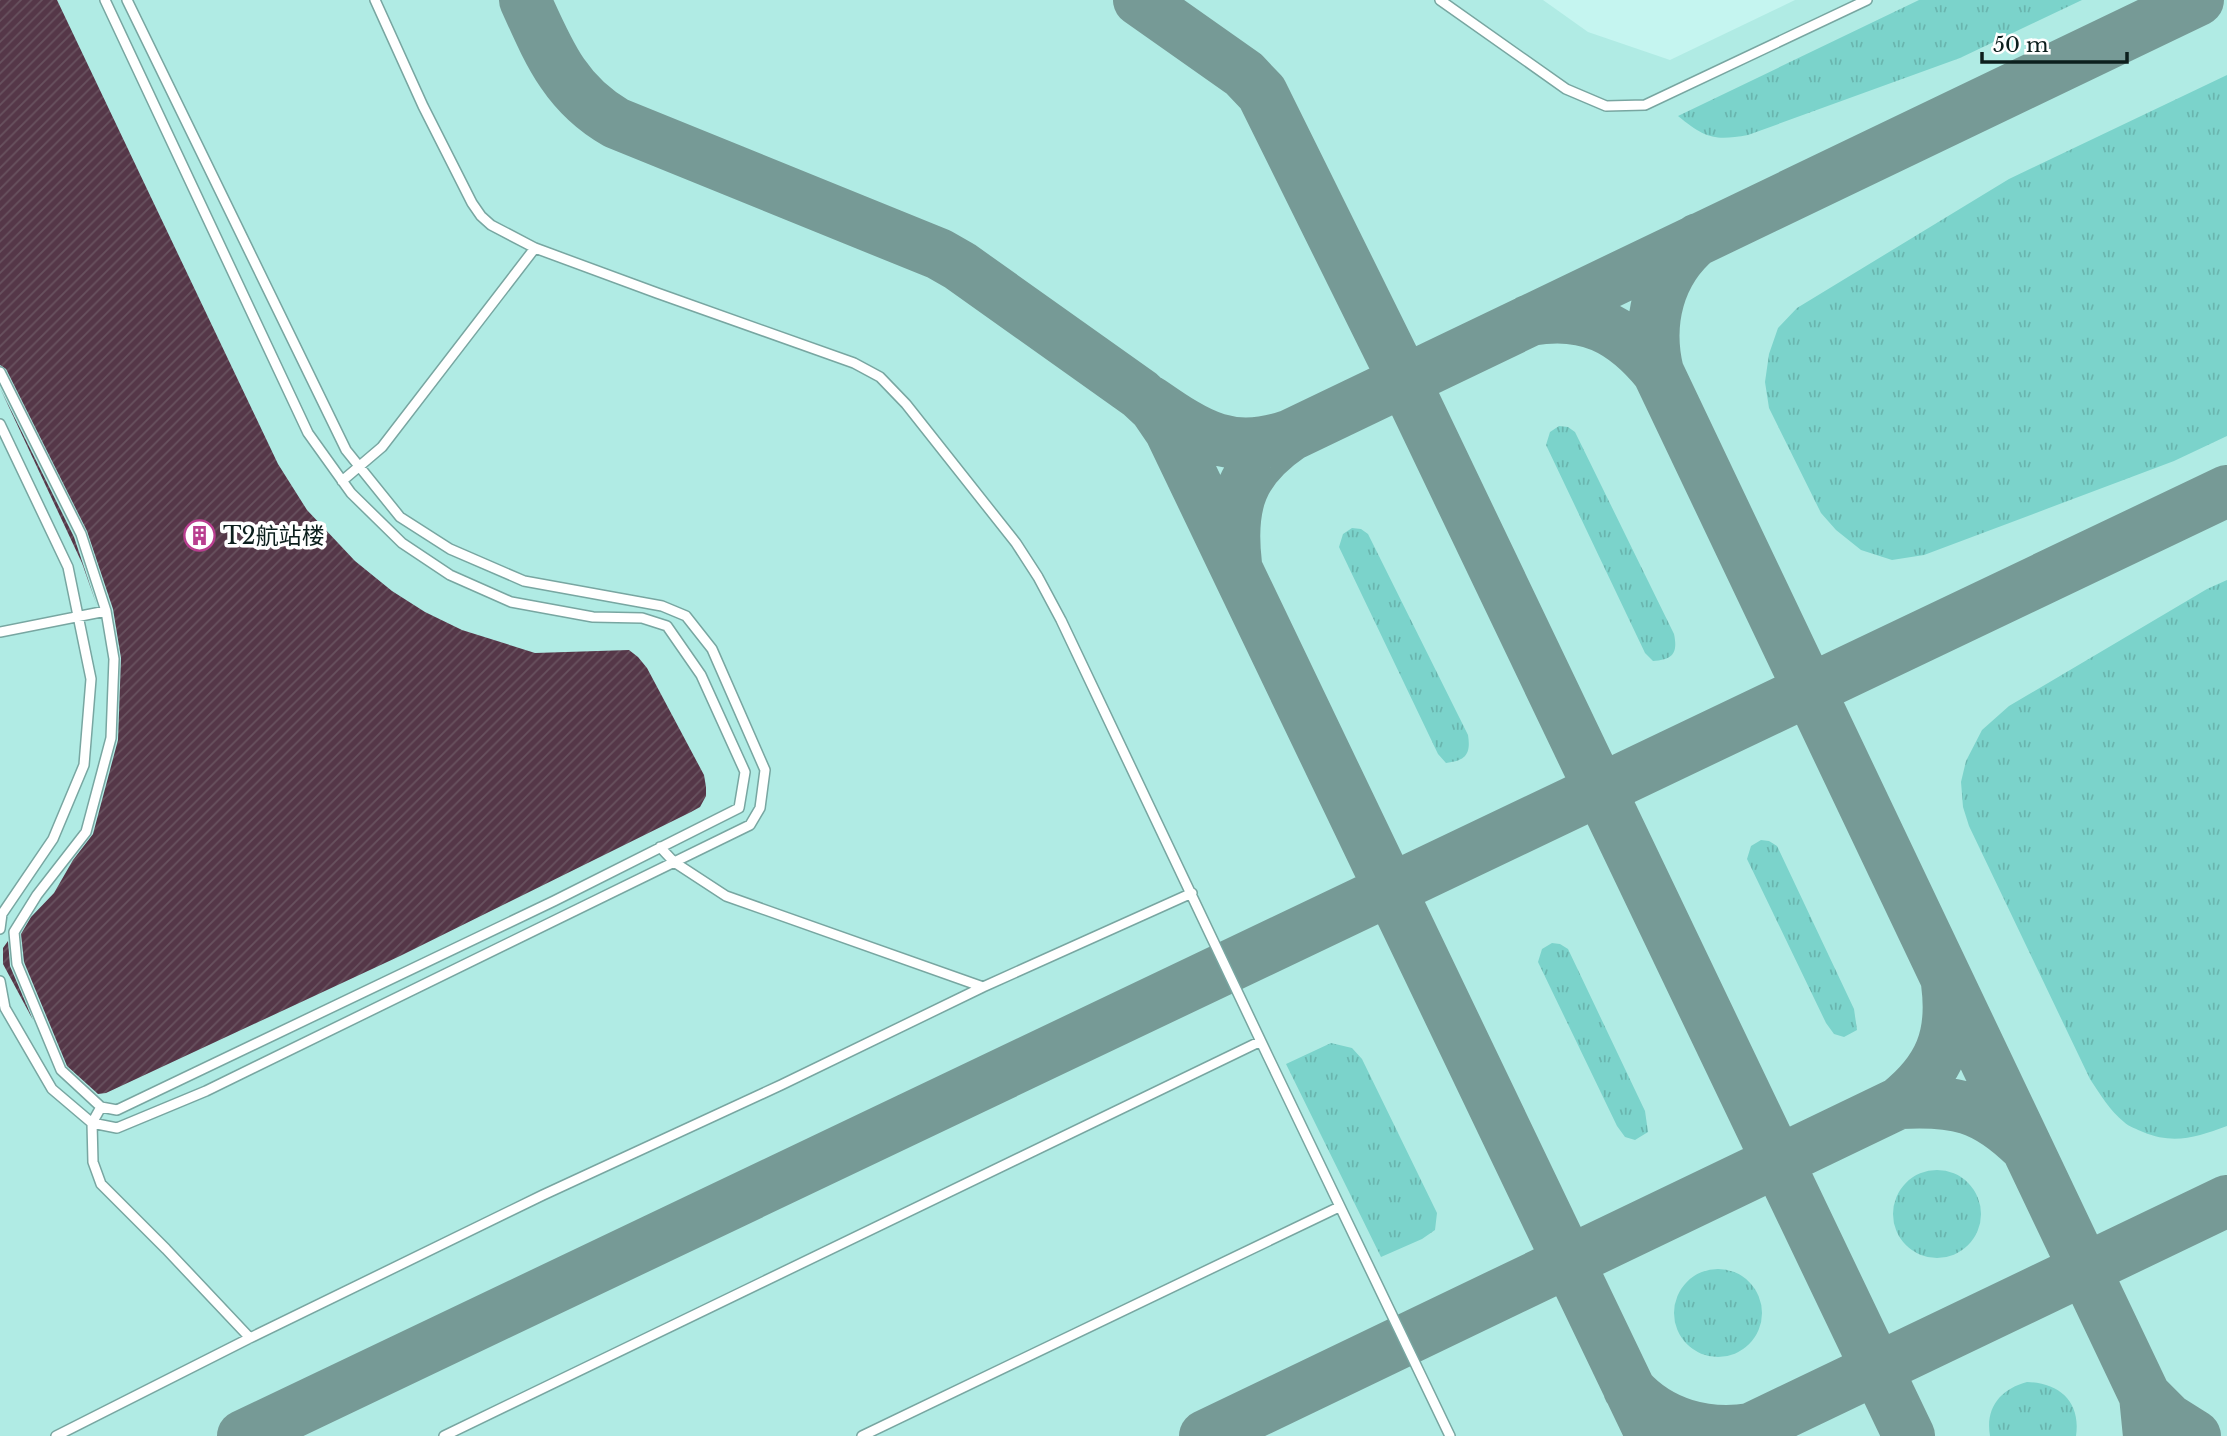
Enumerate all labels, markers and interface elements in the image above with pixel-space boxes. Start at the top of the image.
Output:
scale bar [1982,21,2127,65]
text: 50 m [1993,32,2049,58]
building icon: T2航站楼 [183,519,217,553]
place label: T2航站楼 [223,522,325,550]

